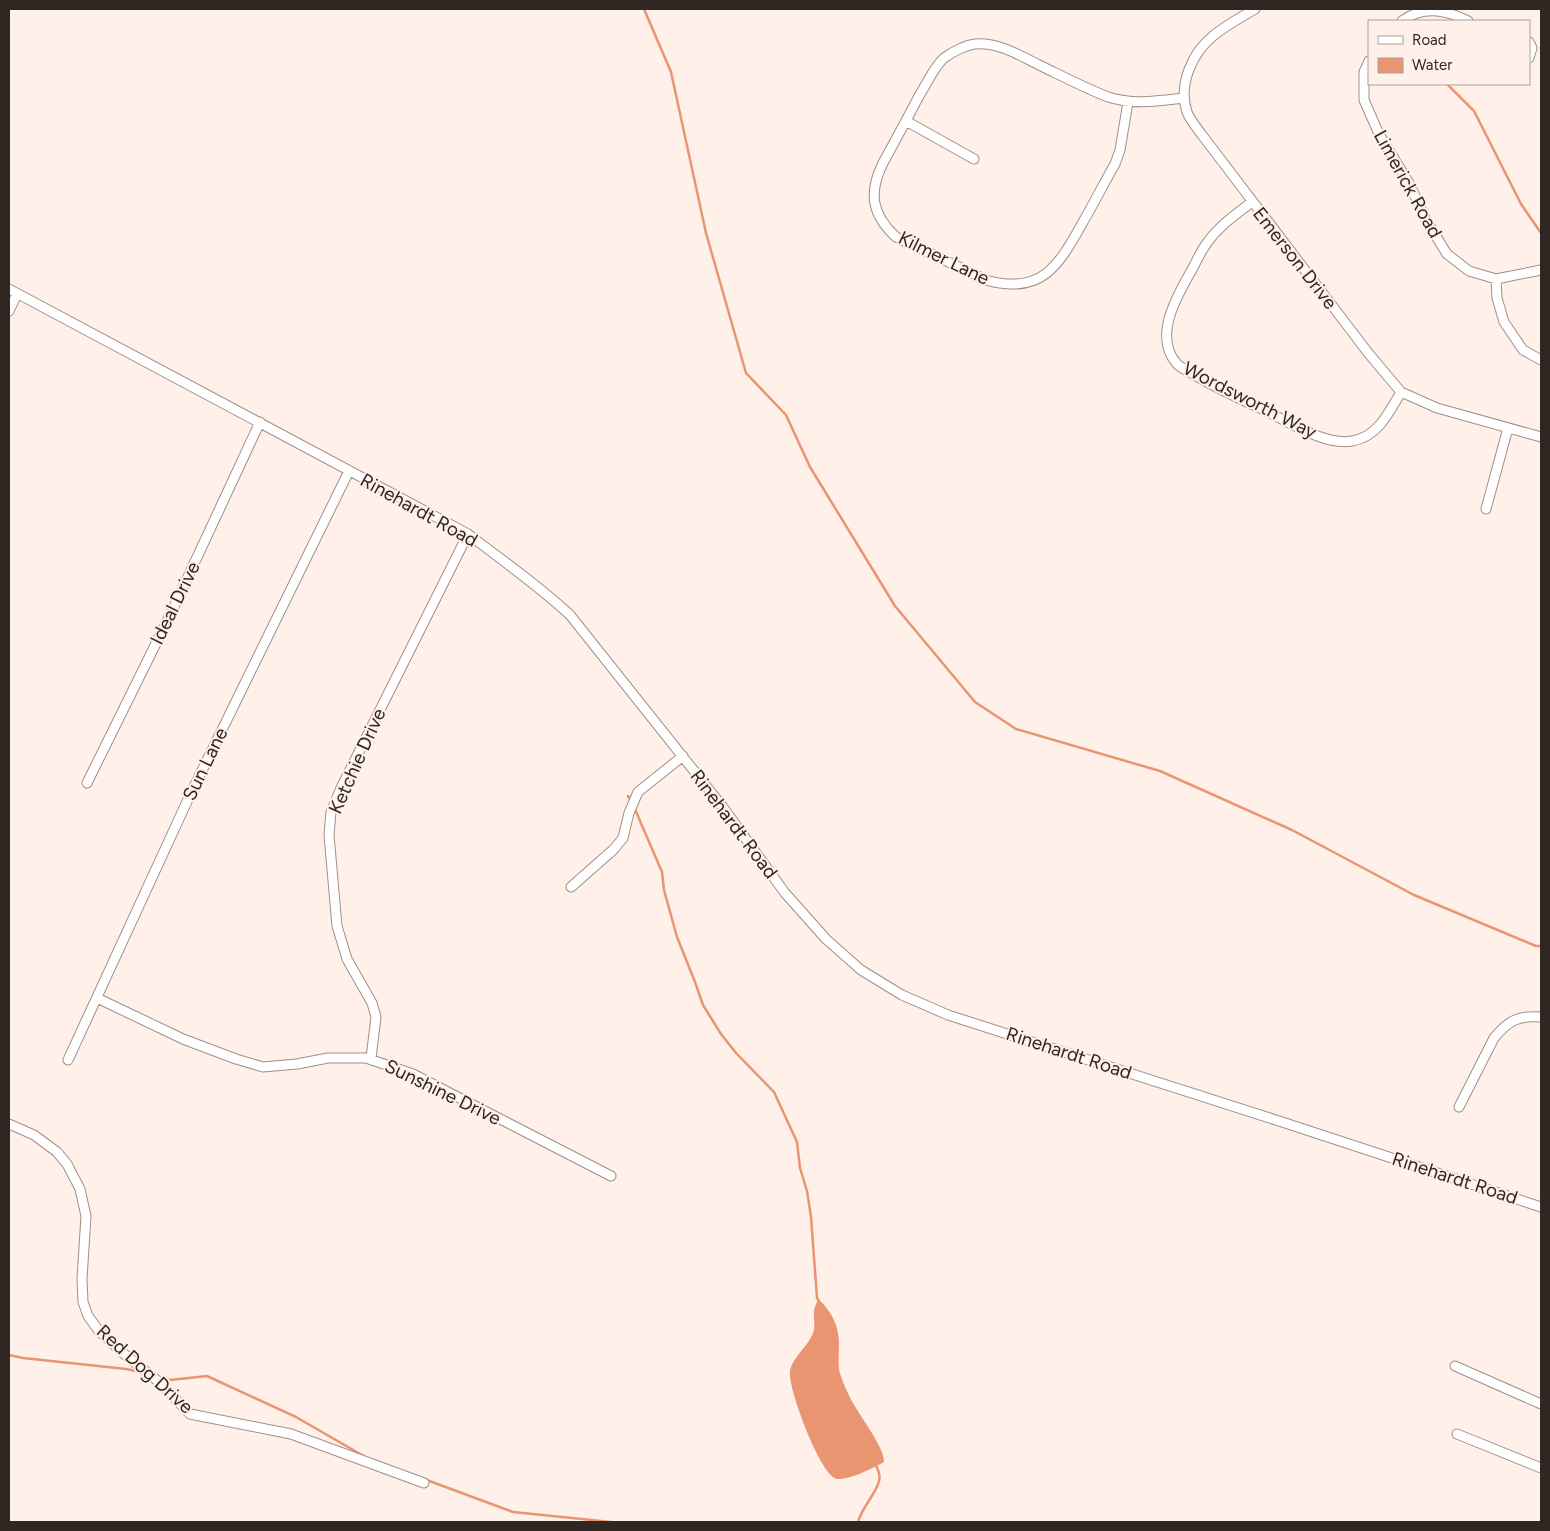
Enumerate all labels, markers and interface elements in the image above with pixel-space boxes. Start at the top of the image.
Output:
legend [1368,20,1530,85]
text: Road [1412,31,1447,49]
text: Water [1412,56,1452,74]
street label: Limerick Road [1369,126,1447,242]
street label: Emerson Drive [1248,202,1342,314]
street label: Kilmer Lane [895,226,993,290]
street label: Wordsworth Way [1180,356,1320,444]
street label: Rinehardt Road [356,468,482,552]
street label: Ideal Drive [145,558,205,648]
street label: Ketchie Drive [323,705,391,817]
street label: Sun Lane [178,724,232,804]
street label: Rinehardt Road [685,765,783,883]
street label: Rinehardt Road [1003,1022,1135,1084]
street label: Sunshine Drive [381,1054,505,1130]
street label: Rinehardt Road [1389,1147,1521,1209]
street label: Red Dog Drive [92,1320,198,1418]

